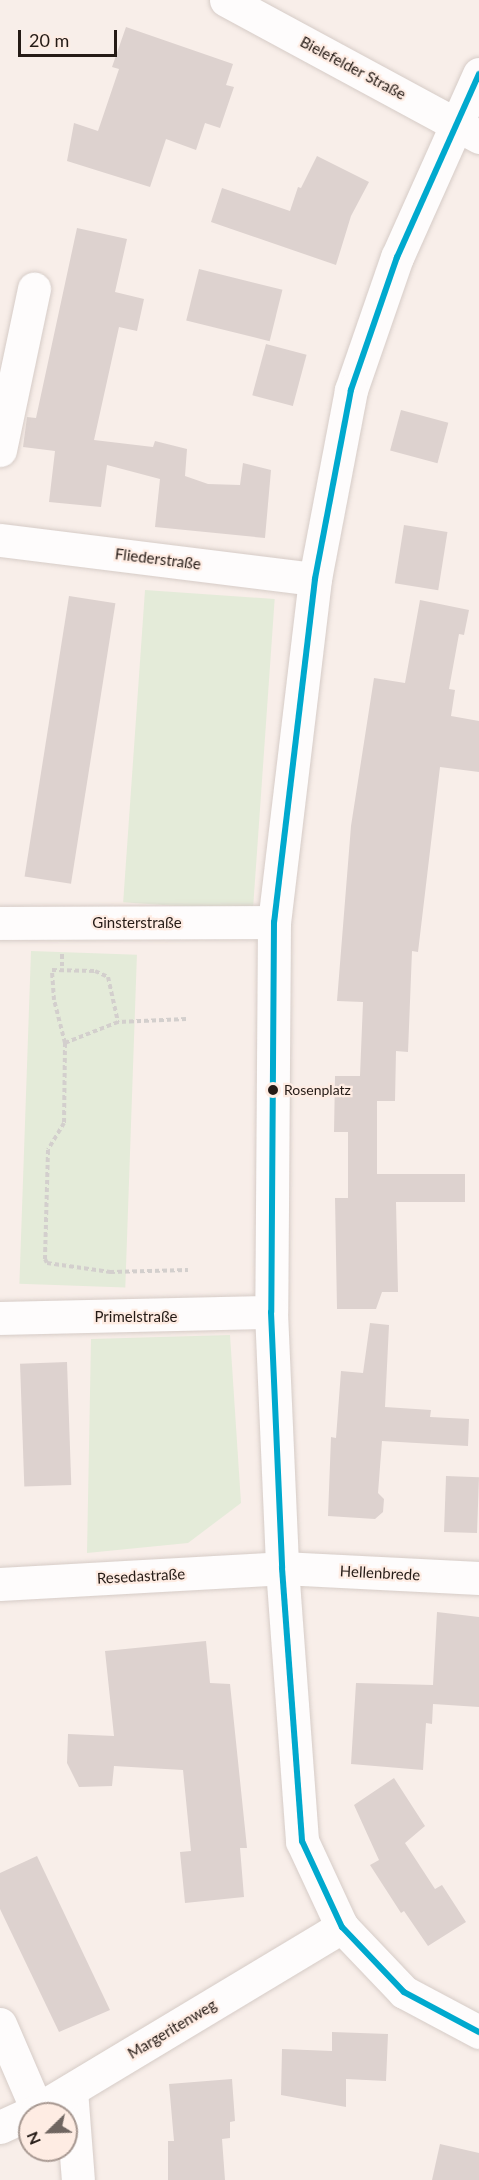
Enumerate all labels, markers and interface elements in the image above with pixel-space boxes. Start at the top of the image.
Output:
scale bar [21,18,120,56]
text: 20 m [29,29,69,51]
street label: Bielefelder Straße [297,33,409,103]
street label: Fliederstraße [114,545,202,573]
street label: Ginsterstraße [92,914,182,932]
place label: Rosenplatz [284,1082,351,1098]
marker: Rosenplatz [267,1084,279,1096]
street label: Primelstraße [94,1308,178,1326]
street label: Hellenbrede [339,1562,421,1584]
street label: Resedastraße [96,1565,186,1587]
street label: Margeritenweg [124,1996,220,2062]
north arrow [18,2102,78,2162]
text: N [22,2129,44,2148]

